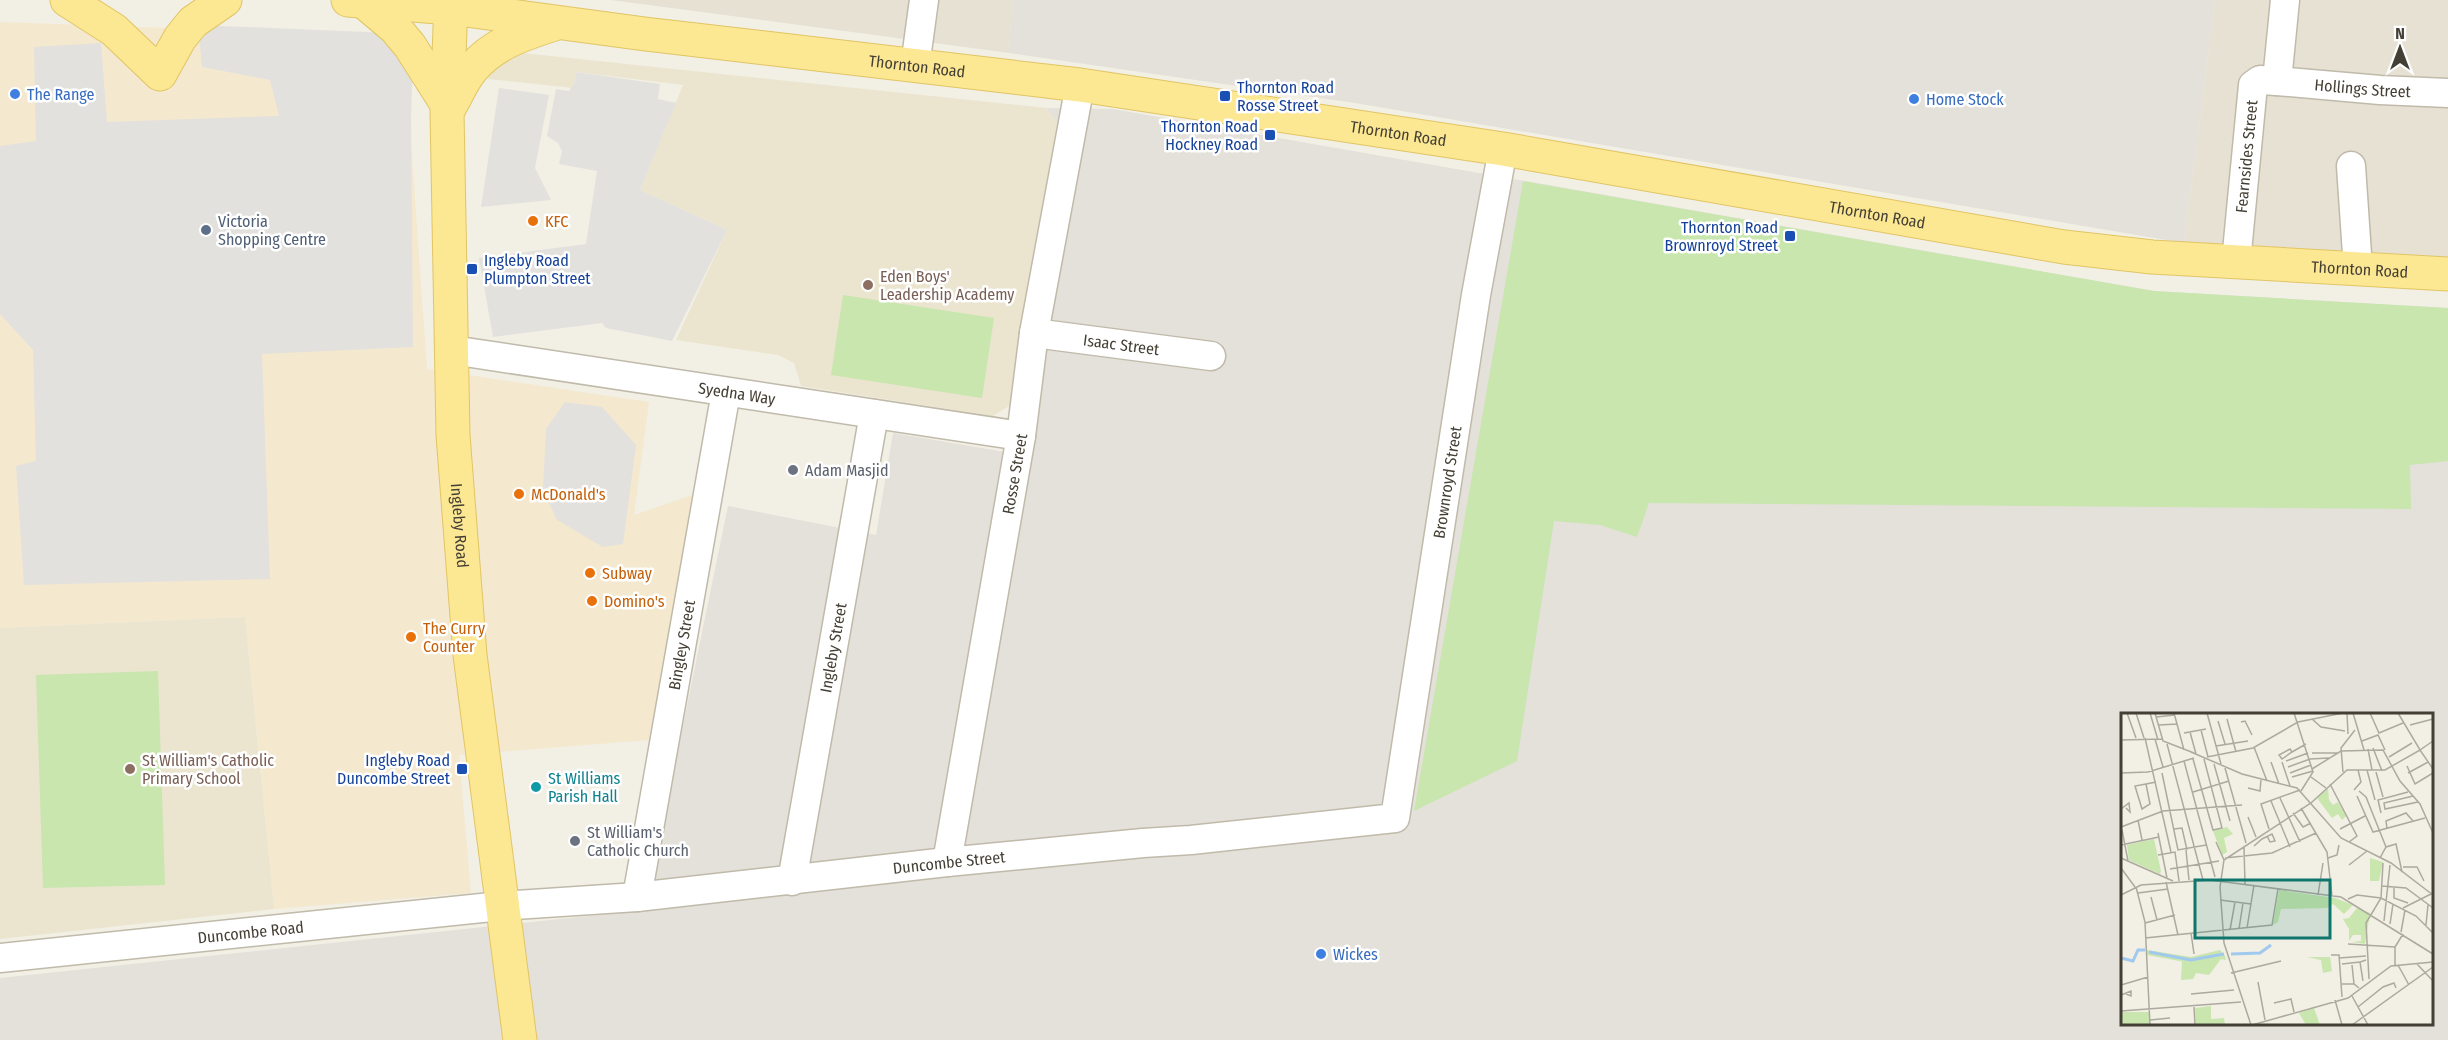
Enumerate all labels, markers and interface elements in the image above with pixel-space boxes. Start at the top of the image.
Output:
north arrow [2370,18,2430,78]
text: N [2395,24,2405,43]
street label: Thornton Road [868,51,966,81]
street label: Hollings Street [2314,75,2412,101]
place label: Thornton Road Rosse Street [1237,78,1334,115]
place label: The Range [27,85,95,104]
marker: The Range [8,87,22,101]
marker: Thornton Road Rosse Street [1218,89,1232,103]
place label: Home Stock [1926,90,2004,109]
marker: Home Stock [1907,92,1921,106]
street label: Fearnsides Street [2232,98,2262,214]
place label: Thornton Road Hockney Road [1161,117,1258,154]
street label: Thornton Road [1349,117,1448,150]
marker: Thornton Road Hockney Road [1263,128,1277,142]
street label: Thornton Road [1828,197,1927,233]
place label: Victoria Shopping Centre [218,212,326,249]
place label: KFC [545,212,568,231]
marker: KFC [526,214,540,228]
place label: Thornton Road Brownroyd Street [1665,218,1779,255]
marker: Victoria Shopping Centre [199,223,213,237]
marker: Thornton Road Brownroyd Street [1783,229,1797,243]
place label: Ingleby Road Plumpton Street [484,251,591,288]
street label: Thornton Road [2311,257,2409,282]
marker: Ingleby Road Plumpton Street [465,262,479,276]
place label: Eden Boys' Leadership Academy [880,267,1015,304]
marker: Eden Boys' Leadership Academy [861,278,875,292]
street label: Isaac Street [1082,330,1161,359]
street label: Syedna Way [697,378,777,409]
street label: Brownroyd Street [1429,424,1466,540]
street label: Rosse Street [999,431,1031,516]
place label: Adam Masjid [805,461,888,480]
marker: Adam Masjid [786,463,800,477]
street label: Ingleby Road [447,483,472,569]
place label: McDonald's [531,485,606,504]
marker: McDonald's [512,487,526,501]
place label: Subway [602,564,653,583]
marker: Subway [583,566,597,580]
place label: Domino's [604,592,665,611]
marker: Domino's [585,594,599,608]
street label: Bingley Street [665,598,699,691]
street label: Ingleby Street [816,600,851,694]
place label: The Curry Counter [423,619,486,656]
marker: The Curry Counter [404,630,418,644]
inset map [2121,713,2433,1025]
place label: St William's Catholic Primary School [142,751,274,788]
place label: Ingleby Road Duncombe Street [337,751,451,788]
marker: St William's Catholic Primary School [123,762,137,776]
marker: Ingleby Road Duncombe Street [455,762,469,776]
place label: St Williams Parish Hall [548,769,621,806]
marker: St Williams Parish Hall [529,780,543,794]
place label: St William's Catholic Church [587,823,689,860]
marker: St William's Catholic Church [568,834,582,848]
street label: Duncombe Street [892,847,1007,878]
street label: Duncombe Road [197,918,305,947]
place label: Wickes [1333,945,1378,964]
marker: Wickes [1314,947,1328,961]

